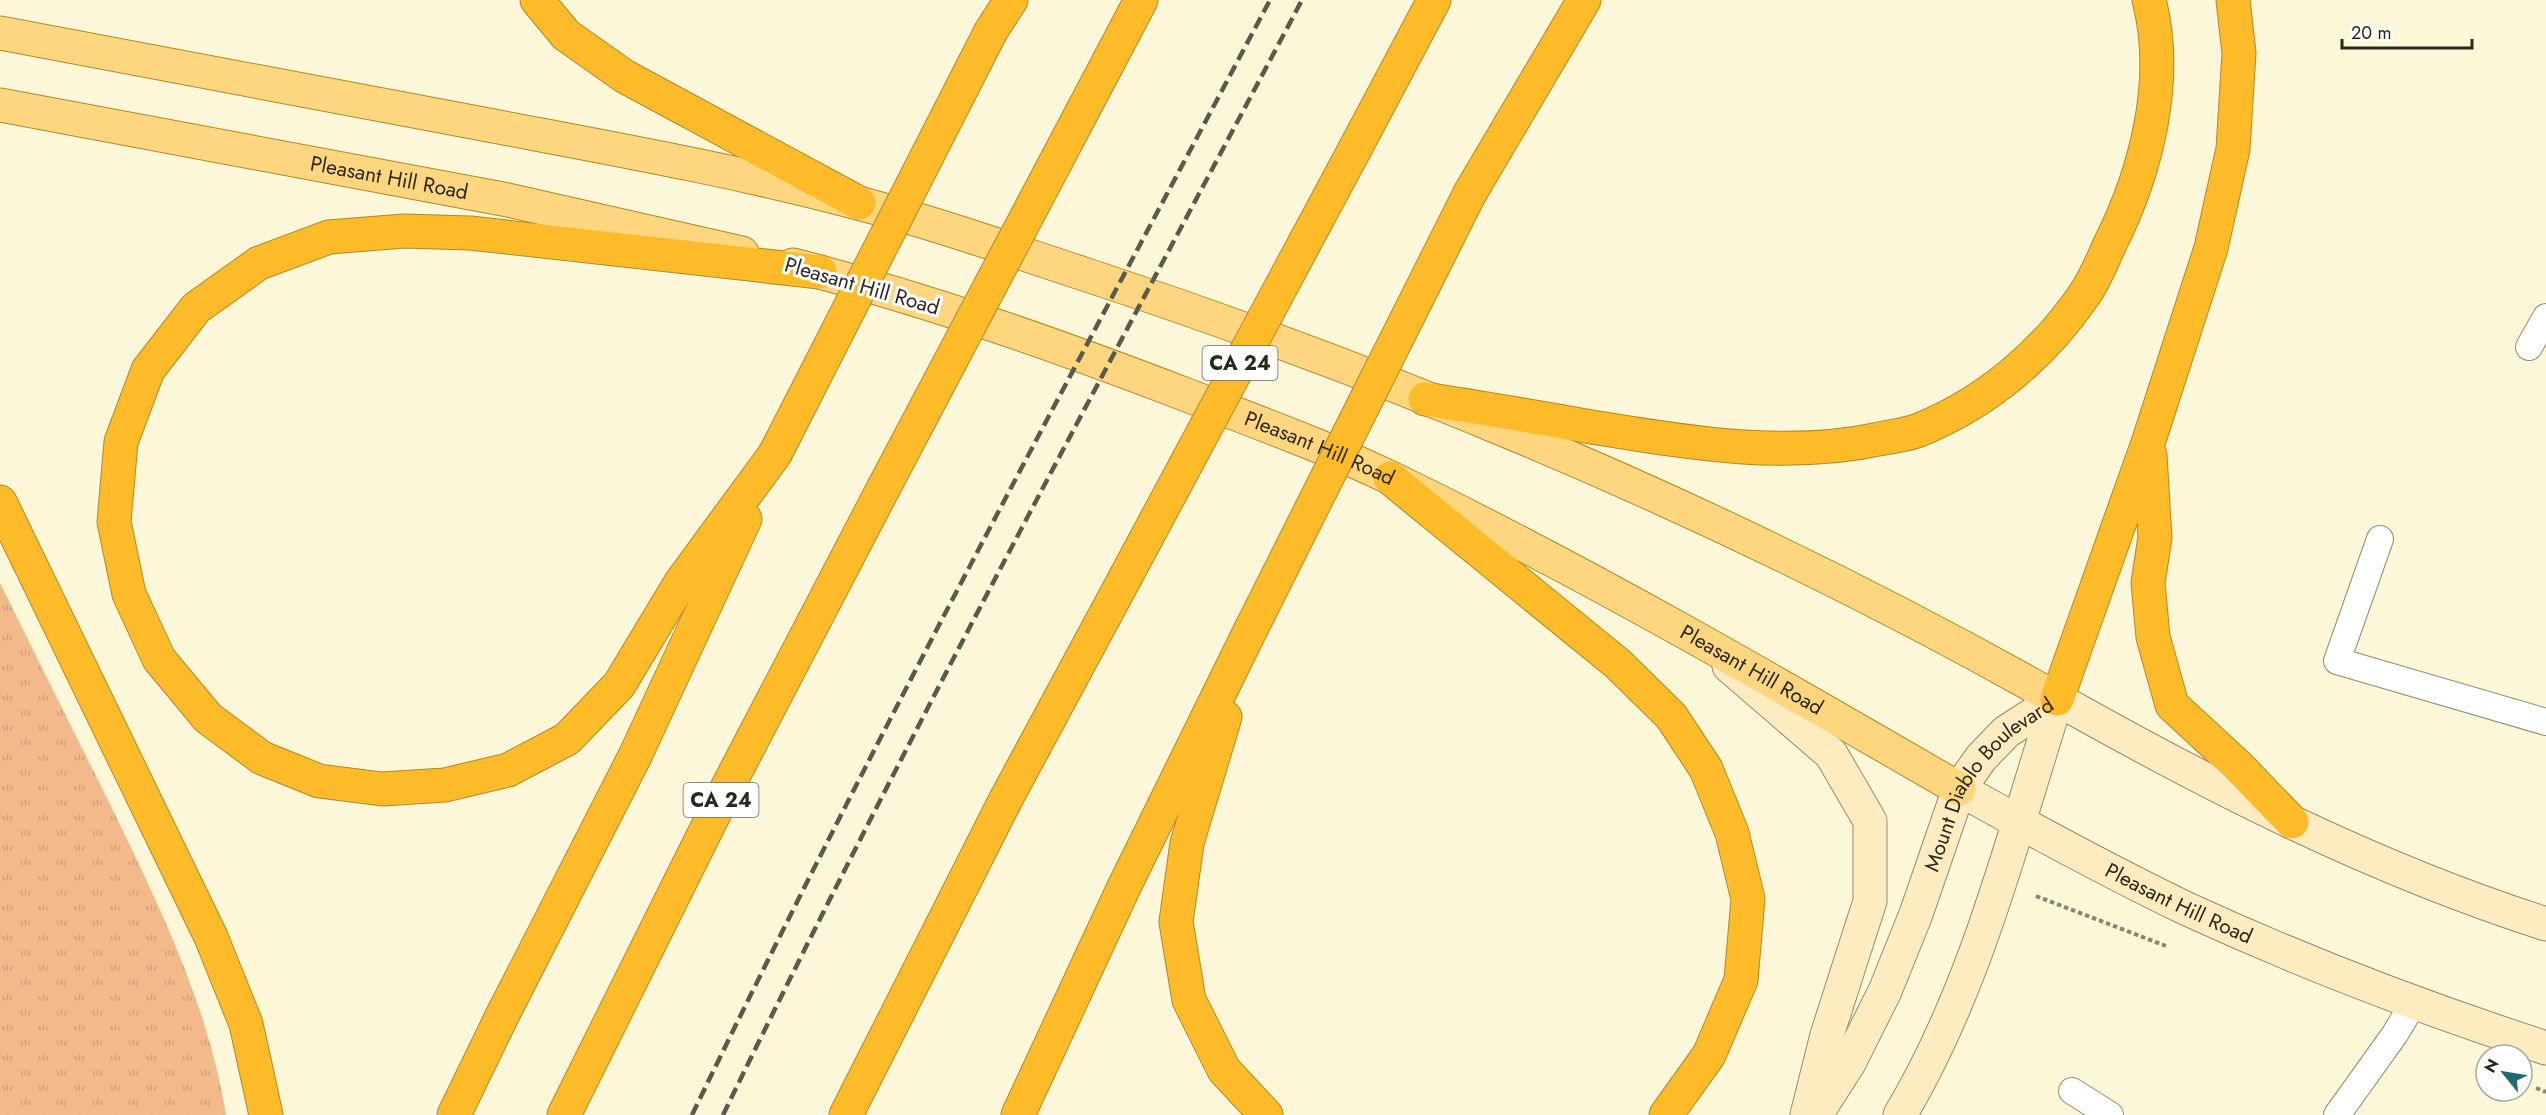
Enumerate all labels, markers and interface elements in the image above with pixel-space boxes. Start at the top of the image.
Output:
scale bar [2342,12,2472,50]
text: 20 m [2351,20,2391,46]
street label: Pleasant Hill Road [308,148,471,207]
street label: Pleasant Hill Road [781,250,943,322]
road number: CA 24 [1202,346,1278,380]
street label: Pleasant Hill Road [1240,404,1400,493]
street label: Pleasant Hill Road [1675,617,1829,722]
street label: Mount Diablo Boulevard [1917,690,2060,875]
road number: CA 24 [684,783,758,817]
street label: Pleasant Hill Road [2100,856,2257,951]
north arrow [2474,1043,2534,1103]
text: N [2478,1054,2505,1077]

